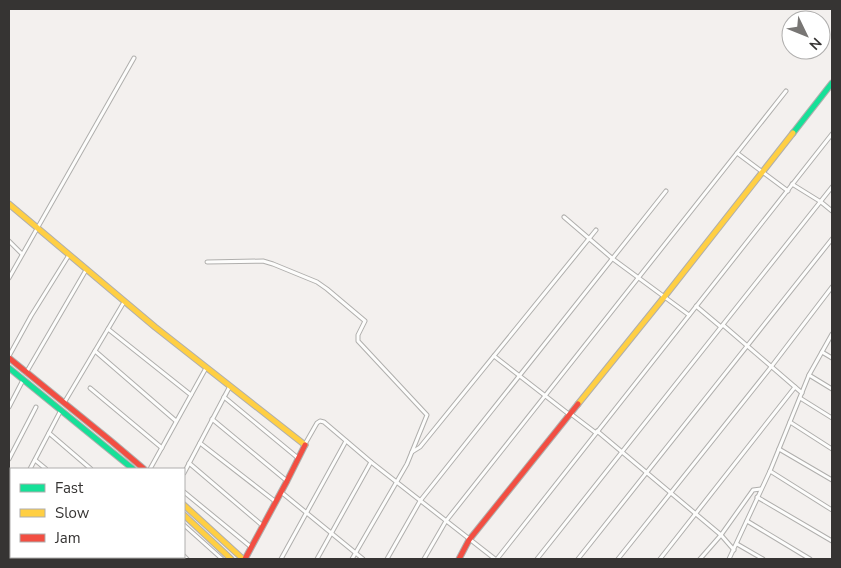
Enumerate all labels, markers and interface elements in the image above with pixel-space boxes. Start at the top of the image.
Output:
north arrow [781,10,831,60]
text: N [805,33,826,54]
legend [10,468,185,558]
text: Fast [55,478,84,498]
text: Slow [55,503,90,523]
text: Jam [54,528,81,548]

